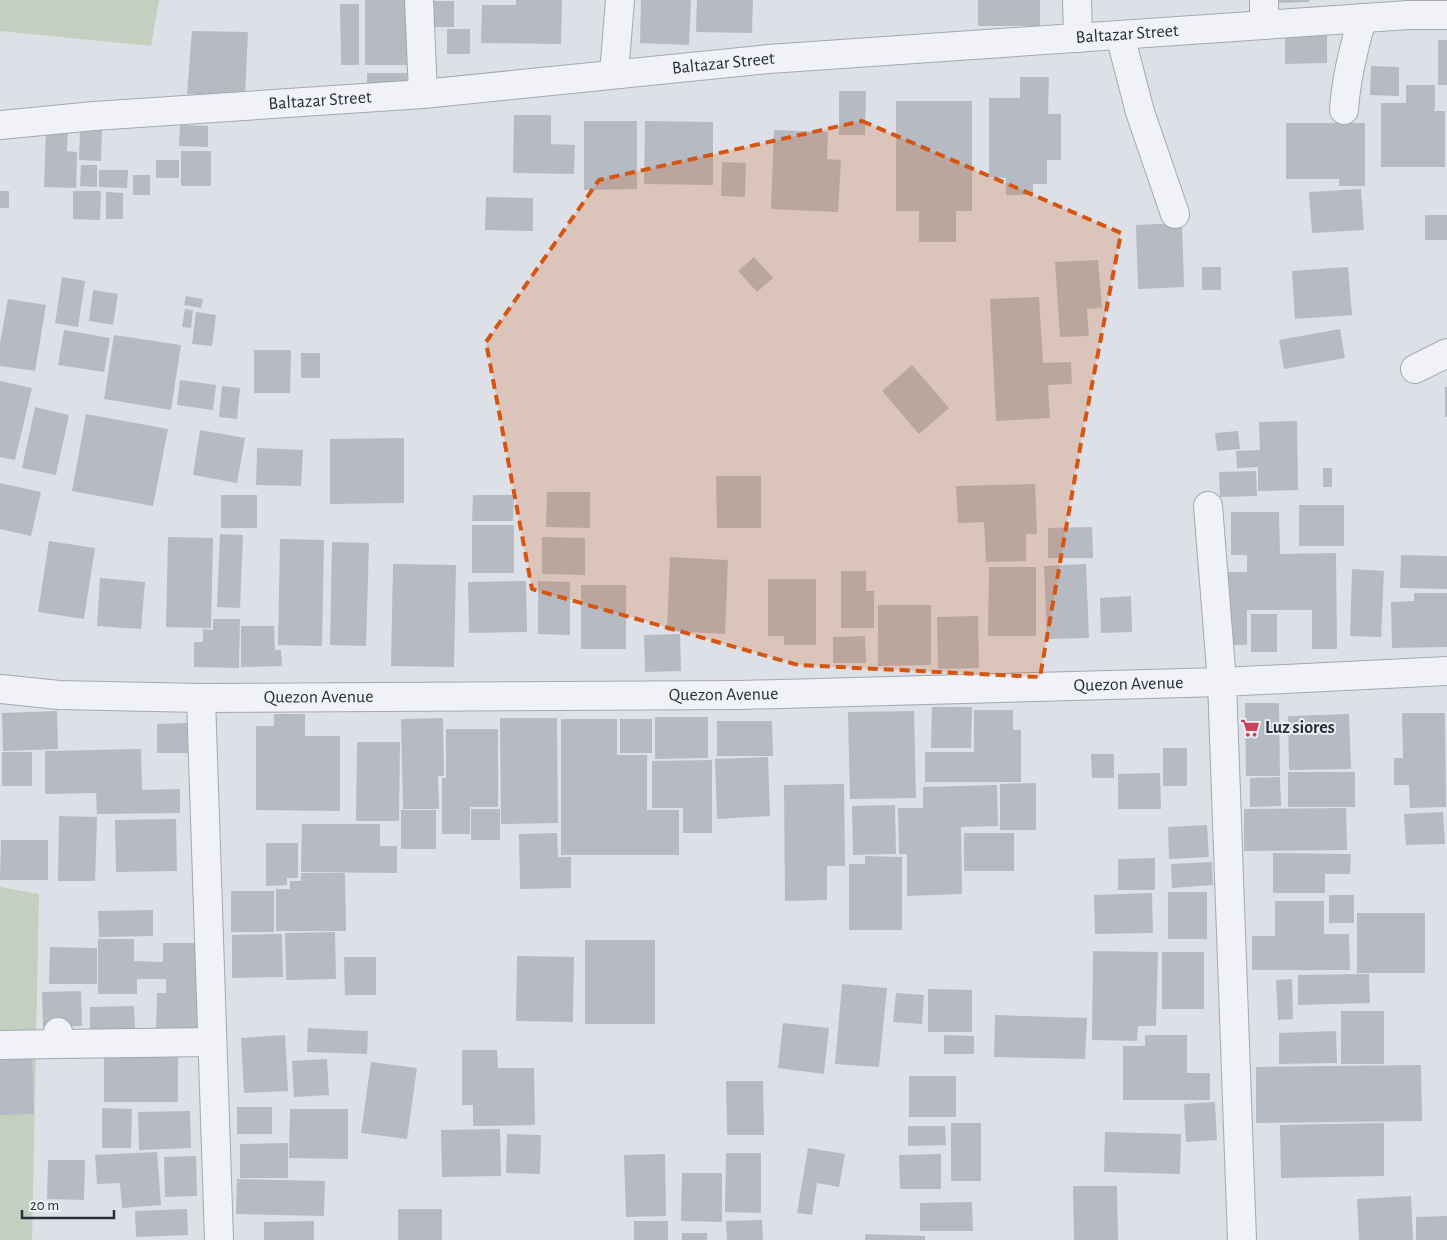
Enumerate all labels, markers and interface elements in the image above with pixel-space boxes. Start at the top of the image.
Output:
street label: Baltazar Street [1075,22,1180,47]
street label: Baltazar Street [671,50,776,78]
street label: Baltazar Street [268,88,372,113]
street label: Quezon Avenue [1073,674,1184,695]
street label: Quezon Avenue [669,685,779,704]
street label: Quezon Avenue [264,688,374,707]
supermarket icon: Luz siores [1239,717,1261,739]
place label: Luz siores [1265,719,1335,737]
scale bar [22,1188,115,1220]
text: 20 m [30,1198,59,1213]

